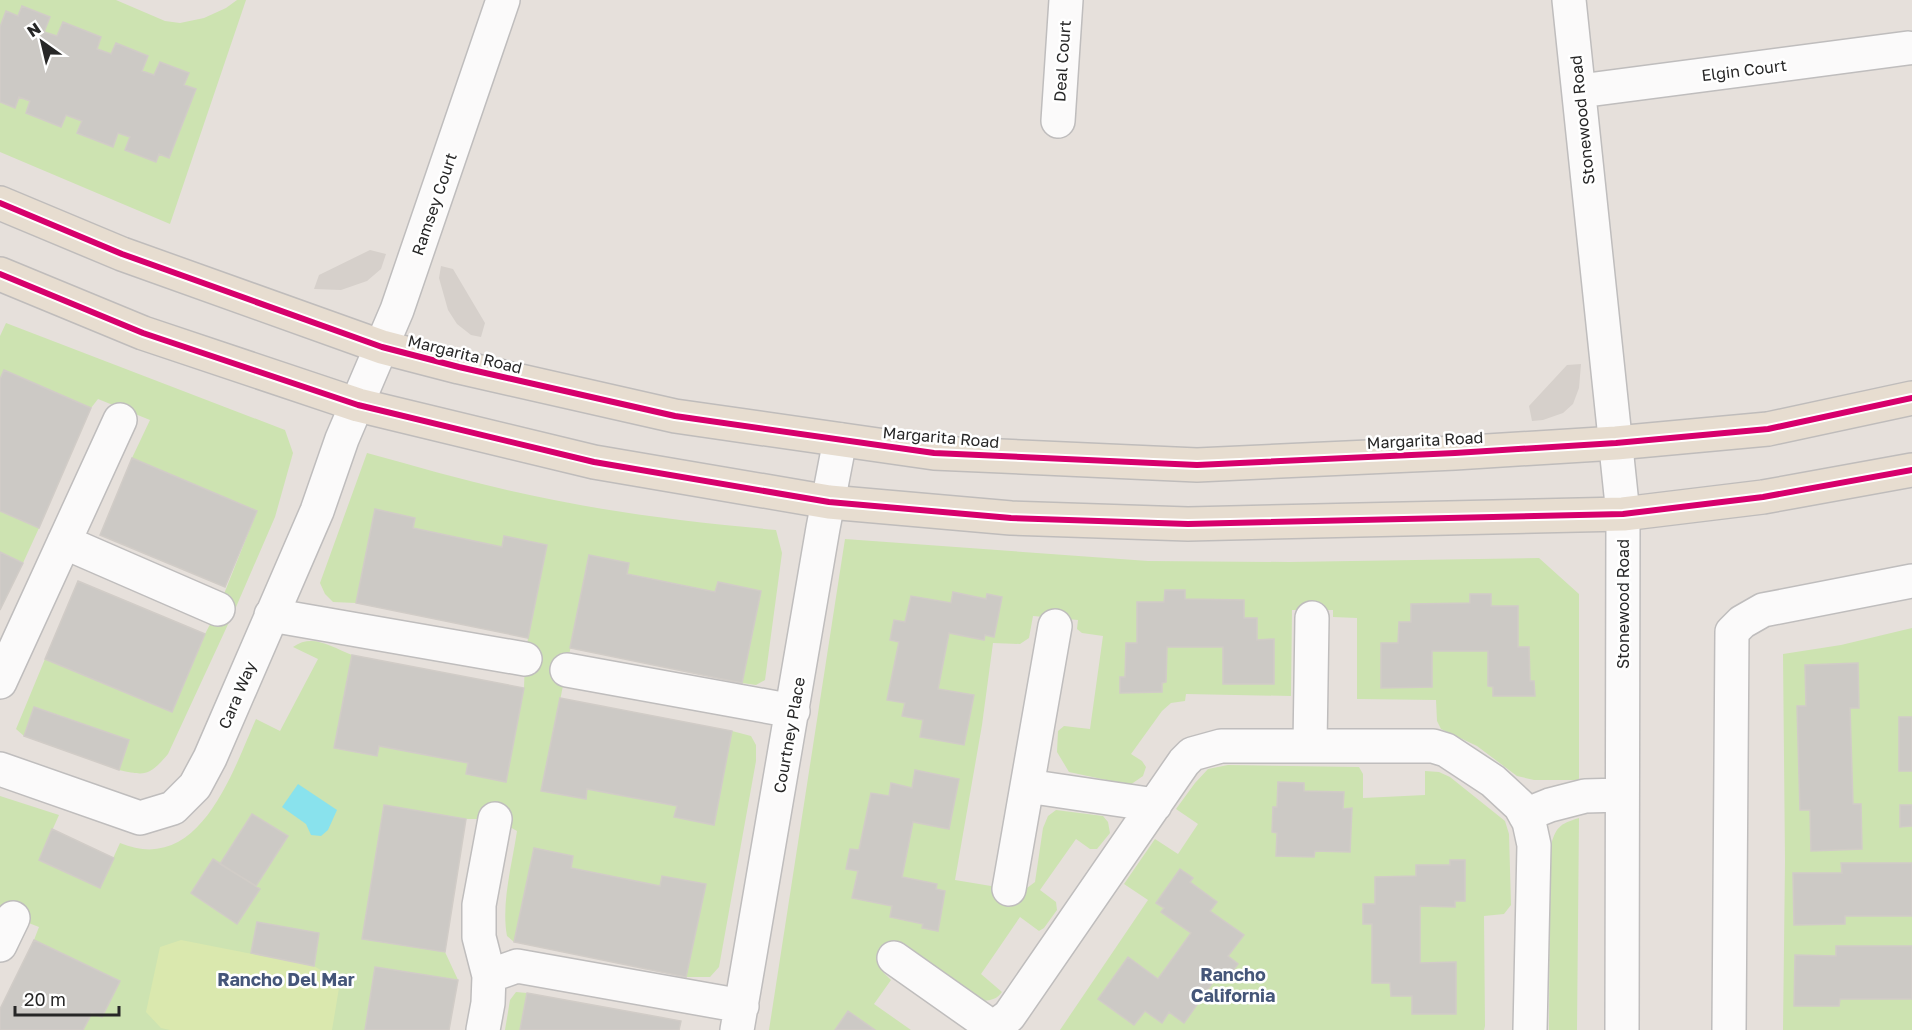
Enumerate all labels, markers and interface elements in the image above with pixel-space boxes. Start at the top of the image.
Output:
north arrow [12,12,72,72]
text: N [23,18,44,41]
street label: Deal Court [1049,20,1075,102]
street label: Stonewood Road [1565,54,1599,186]
street label: Elgin Court [1700,55,1788,85]
street label: Ramsey Court [407,150,461,258]
street label: Margarita Road [406,330,524,378]
street label: Margarita Road [882,422,1000,452]
street label: Margarita Road [1366,427,1484,453]
street label: Stonewood Road [1613,539,1633,669]
street label: Cara Way [214,658,260,732]
street label: Courtney Place [769,675,809,795]
district label: Rancho California [1191,963,1275,1006]
district label: Rancho Del Mar [217,968,355,990]
scale bar [15,979,118,1017]
text: 20 m [24,988,66,1010]

